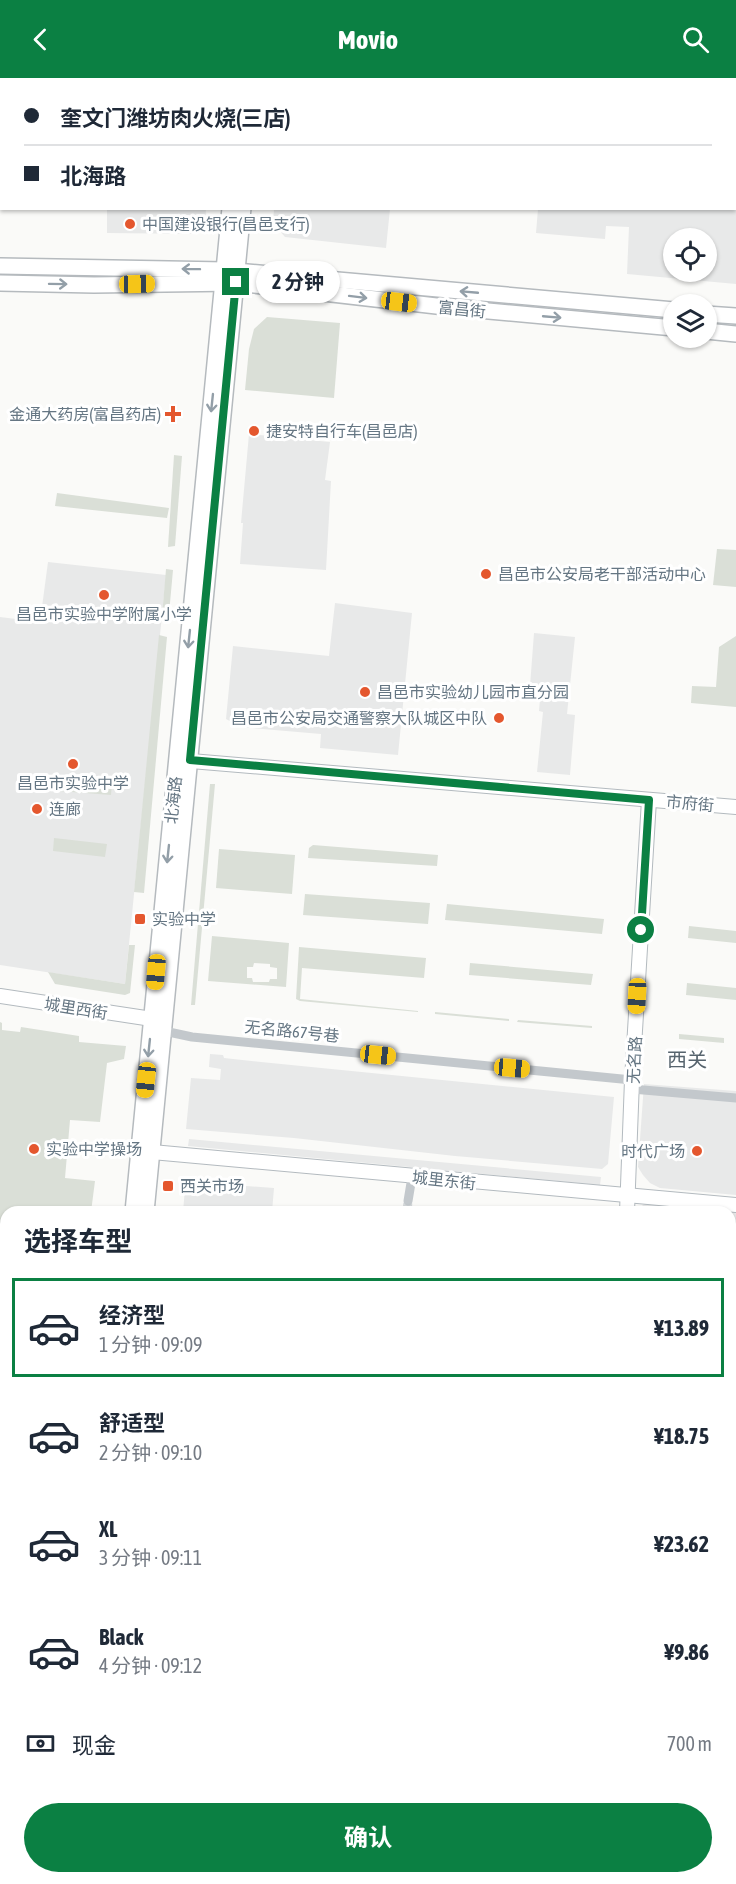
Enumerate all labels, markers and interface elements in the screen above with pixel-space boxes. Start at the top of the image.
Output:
icon: back [24,23,57,56]
icon: search [679,23,712,56]
text: Movio [338,24,398,55]
text: 奎文门潍坊肉火烧(三店) [60,105,291,131]
text: 北海路 [60,163,126,189]
place label: 中国建设银行(昌邑支行) [142,215,310,234]
marker: 中国建设银行(昌邑支行) [123,217,137,231]
map controls [663,228,717,348]
button: locate [663,228,717,282]
callout: 2 分钟 [257,261,341,303]
one-way arrow [181,263,201,275]
route end [222,268,249,295]
text: 2 分钟 [272,270,324,293]
car [119,275,155,293]
one-way arrow [48,278,68,290]
one-way arrow [459,286,479,297]
car [380,291,418,313]
one-way arrow [347,292,367,303]
button: layers [663,294,717,348]
street label: 富昌街 [437,298,487,320]
one-way arrow [541,312,561,323]
one-way arrow [206,393,217,413]
place label: 金通大药房(富昌药店) [9,405,161,424]
marker: 金通大药房(富昌药店) [166,407,180,421]
place label: 捷安特自行车(昌邑店) [266,422,418,441]
marker: 捷安特自行车(昌邑店) [247,424,261,438]
place label: 昌邑市公安局老干部活动中心 [498,565,706,583]
marker: 昌邑市公安局老干部活动中心 [479,567,493,581]
marker: 昌邑市实验中学附属小学 [97,588,111,602]
place label: 昌邑市实验中学附属小学 [16,605,192,623]
one-way arrow [183,629,194,648]
place label: 昌邑市实验幼儿园市直分园 [377,683,569,701]
marker: 昌邑市实验幼儿园市直分园 [358,685,372,699]
place label: 昌邑市公安局交通警察大队城区中队 [231,709,487,727]
marker: 昌邑市公安局交通警察大队城区中队 [492,711,506,725]
marker: 昌邑市实验中学 [66,757,80,771]
place label: 昌邑市实验中学 [17,774,129,792]
street label: 北海路 [162,775,184,825]
street label: 市府街 [665,792,715,814]
place label: 连廊 [49,800,81,818]
marker: 连廊 [30,802,44,816]
one-way arrow [162,843,173,863]
place label: 实验中学 [152,910,216,928]
marker: 实验中学 [133,912,147,926]
route start [627,916,654,943]
car [145,953,167,991]
car [627,978,647,1014]
street label: 城里西街 [43,994,109,1022]
street label: 无名路67号巷 [244,1017,340,1045]
street label: 无名路 [624,1036,644,1084]
one-way arrow [143,1038,154,1057]
car [359,1044,397,1066]
district label: 西关 [667,1048,707,1071]
car [493,1057,531,1079]
car [135,1061,157,1099]
place label: 实验中学操场 [46,1140,142,1158]
marker: 实验中学操场 [27,1142,41,1156]
place label: 时代广场 [621,1142,685,1160]
marker: 时代广场 [690,1144,704,1158]
street label: 城里东街 [411,1168,477,1192]
place label: 西关市场 [180,1177,244,1195]
marker: 西关市场 [161,1179,175,1193]
text: 选择车型 [24,1226,132,1257]
icon: car [27,1301,81,1355]
text: 经济型 [99,1302,165,1328]
text: ¥13.89 [654,1315,709,1341]
text: 1 分钟 · 09:09 [99,1333,202,1356]
icon: car [27,1409,81,1463]
text: 舒适型 [99,1410,165,1436]
text: ¥18.75 [654,1423,709,1449]
text: 2 分钟 · 09:10 [99,1441,202,1464]
text: XL [99,1516,117,1542]
icon: car [27,1517,81,1571]
text: ¥23.62 [654,1531,709,1557]
text: 3 分钟 · 09:11 [99,1546,202,1569]
text: Black [99,1624,143,1650]
icon: car [27,1625,81,1679]
text: ¥9.86 [664,1639,709,1665]
text: 4 分钟 · 09:12 [99,1654,202,1677]
icon: cash [24,1727,57,1760]
text: 现金 [72,1732,116,1758]
text: 700 m [667,1732,712,1755]
button: 确认 [24,1803,712,1872]

